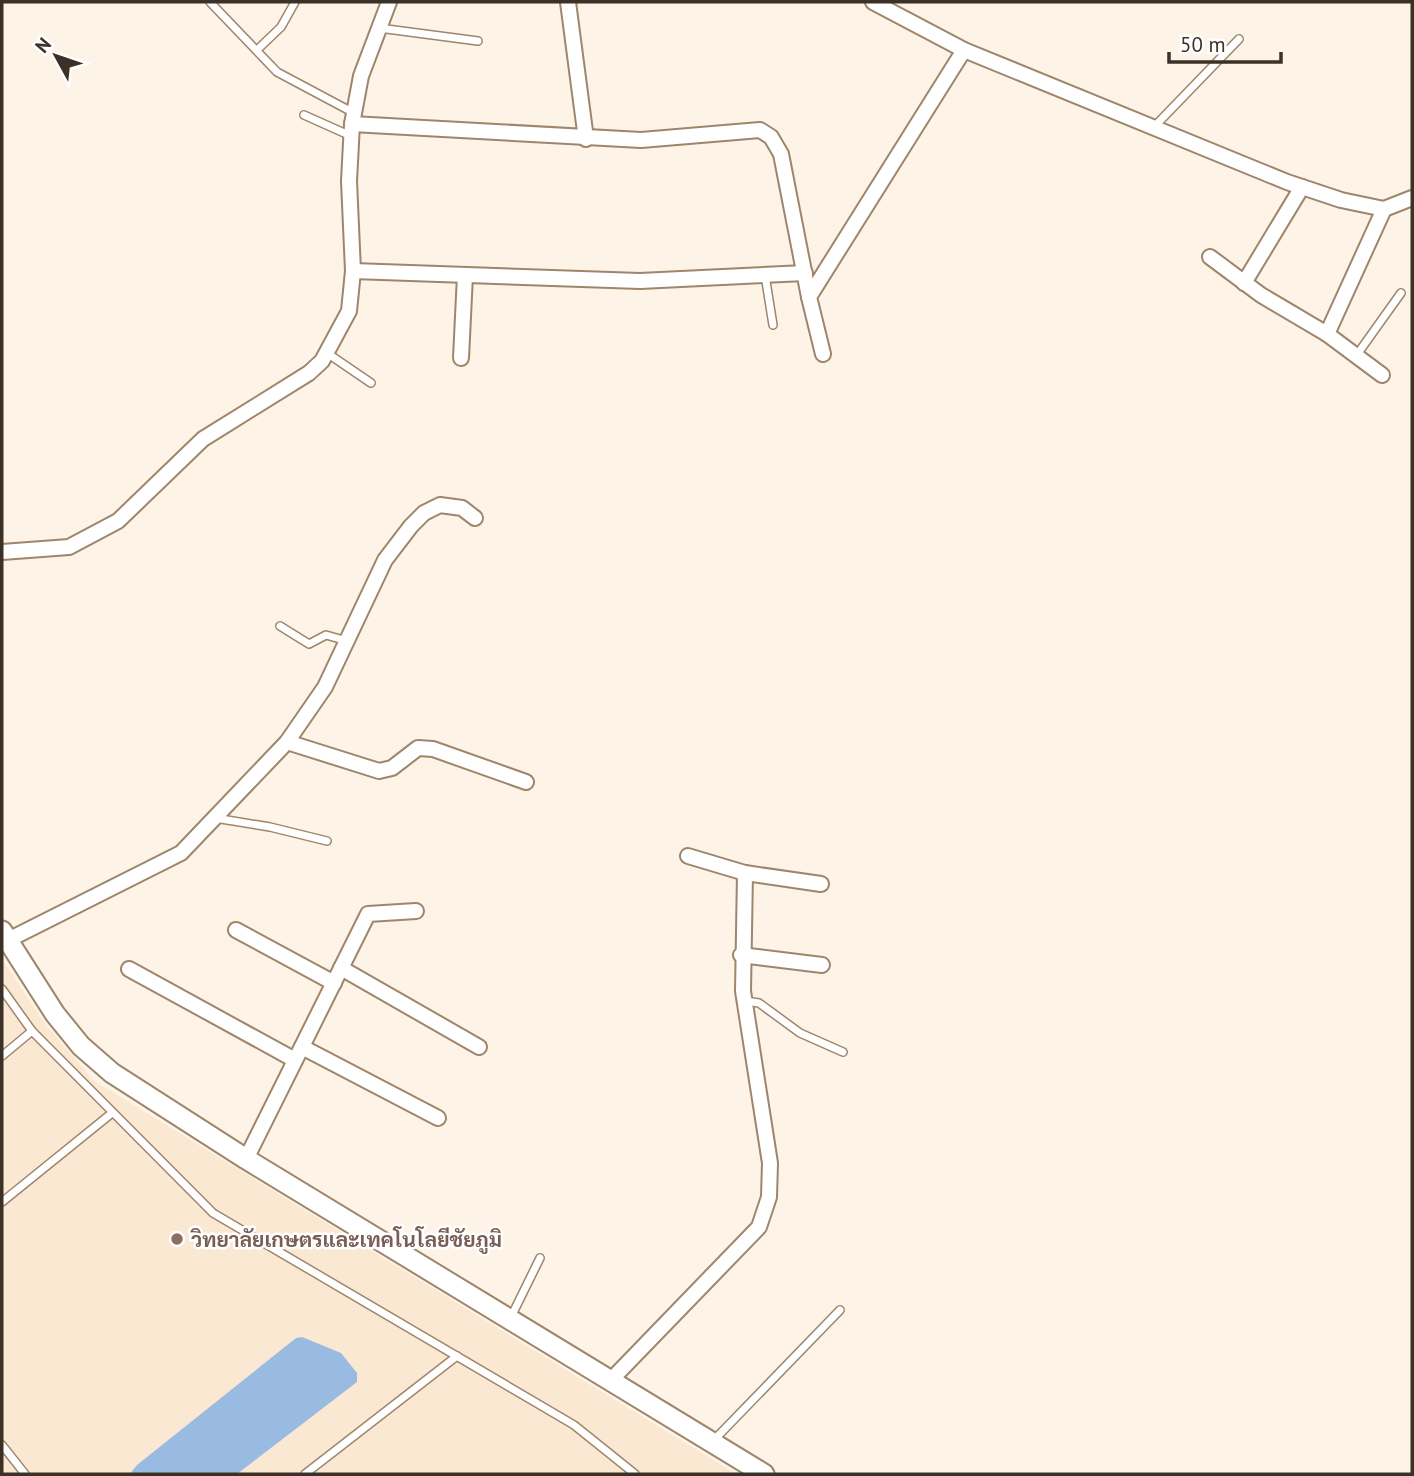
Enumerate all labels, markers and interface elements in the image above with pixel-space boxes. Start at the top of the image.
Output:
north arrow [21,21,91,91]
scale bar [1169,21,1281,65]
text: 50 m [1180,31,1226,58]
text: N [30,33,56,58]
place label: วิทยาลัยเกษตรและเทคโนโลยีชัยภูมิ [190,1226,502,1254]
marker: วิทยาลัยเกษตรและเทคโนโลยีชัยภูมิ [169,1231,185,1247]

